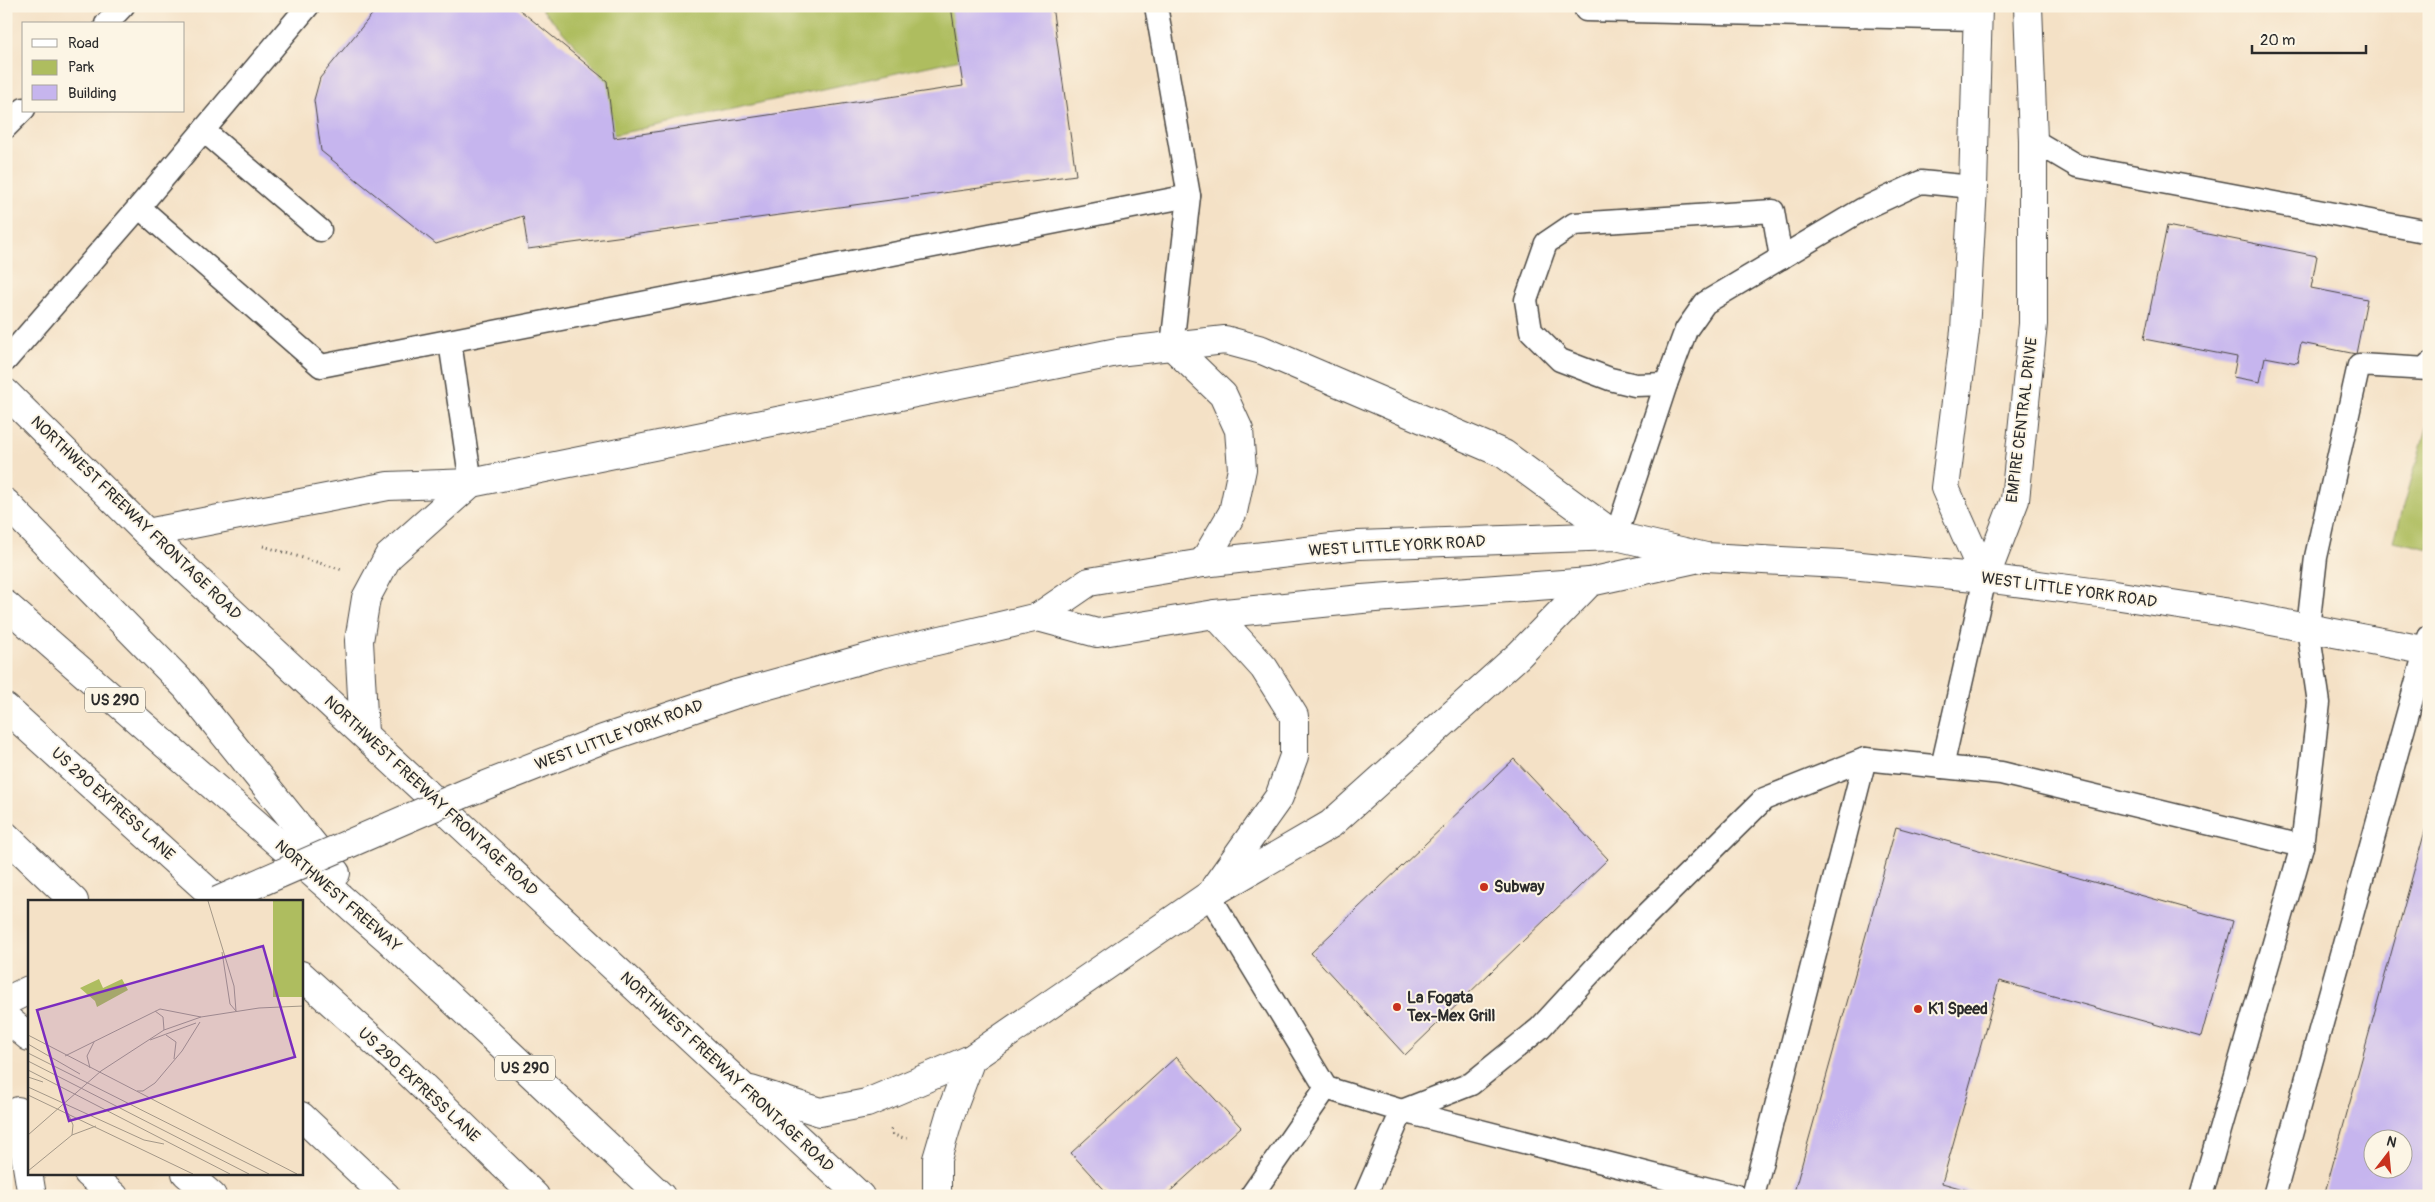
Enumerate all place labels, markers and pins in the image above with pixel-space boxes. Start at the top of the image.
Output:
place label: Subway [1494,877,1544,897]
marker: Subway [1478,881,1490,893]
place label: La Fogata Tex-Mex Grill [1406,988,1495,1026]
place label: K1 Speed [1928,999,1988,1019]
marker: La Fogata Tex-Mex Grill [1391,1001,1403,1013]
marker: K1 Speed [1912,1003,1924,1015]

